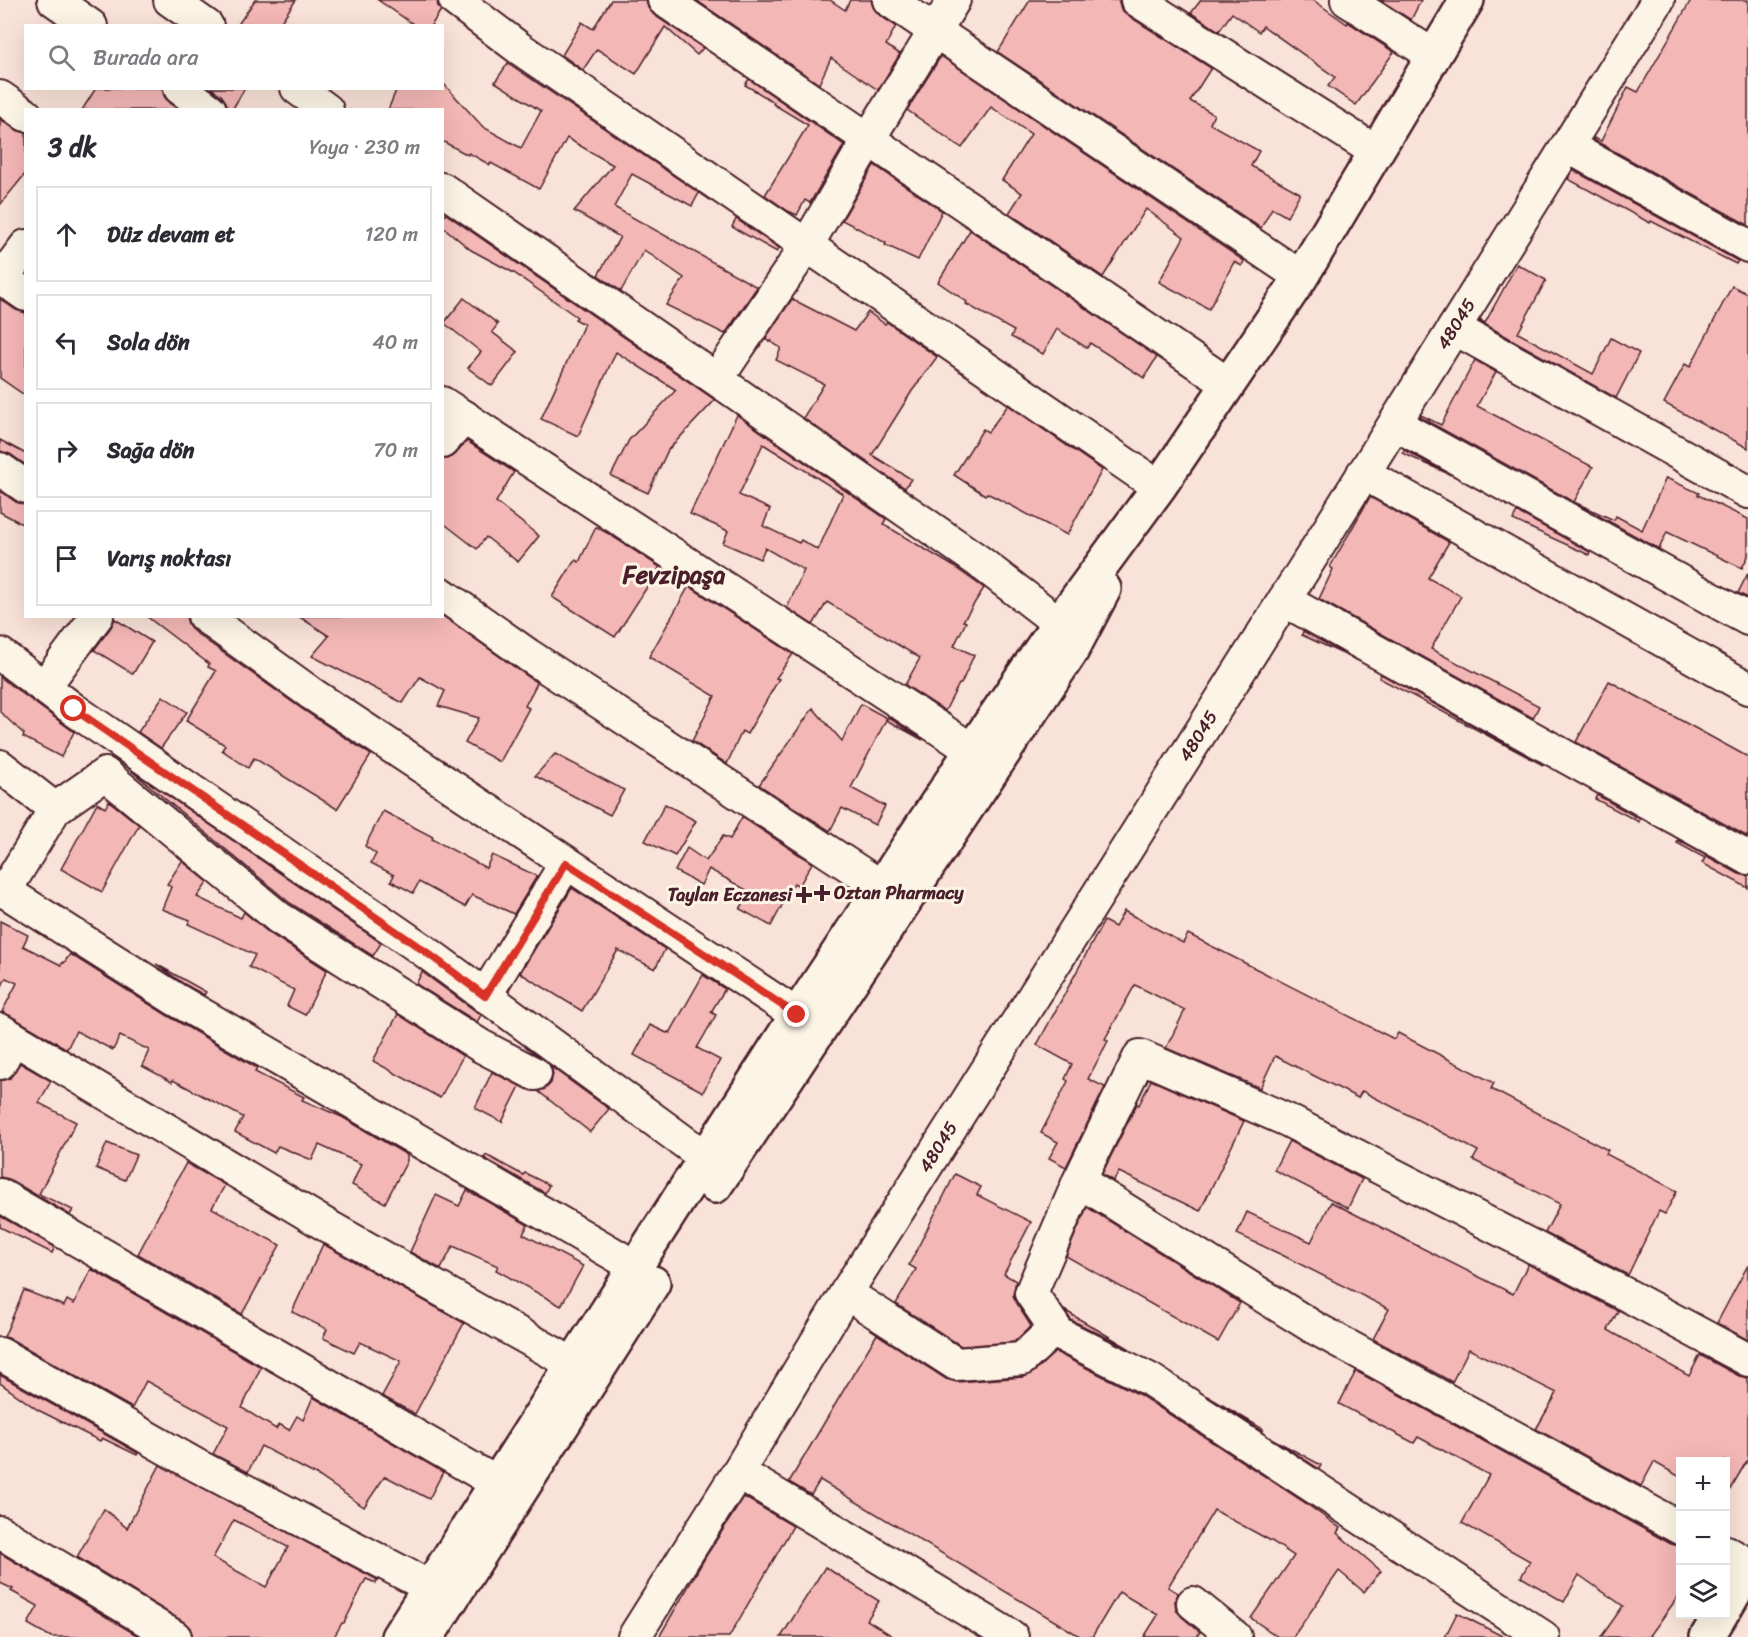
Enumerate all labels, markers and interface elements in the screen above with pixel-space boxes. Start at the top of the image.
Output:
search box [24,24,444,90]
text: Burada ara [93,38,198,77]
icon: search [45,41,78,74]
text: 3 dk [48,124,97,170]
text: Yaya · 230 m [309,130,420,165]
text: Düz devam et [107,215,235,254]
text: 120 m [365,217,418,252]
icon: ahead [50,218,83,251]
street label: 48045 [1428,292,1484,356]
text: Sola dön [107,323,190,362]
text: 40 m [372,325,418,360]
icon: left [50,326,83,359]
text: Sağa dön [107,431,194,470]
text: 70 m [373,433,418,468]
icon: right [50,434,83,467]
text: Varış noktası [107,539,231,578]
icon: arrive [50,542,83,575]
district label: Fevzipaşa [622,554,725,596]
route start [60,695,86,721]
street label: 48045 [1170,704,1226,768]
place label: Oztan Pharmacy [834,877,964,909]
place label: Taylan Eczanesi [668,879,793,911]
marker: Oztan Pharmacy [815,886,829,900]
marker: Taylan Eczanesi [797,888,811,902]
route end [783,1001,809,1027]
street label: 48045 [910,1115,966,1179]
map controls [1676,1457,1730,1619]
button: + [1676,1457,1730,1511]
button: − [1676,1511,1730,1565]
button: layers [1676,1565,1730,1619]

